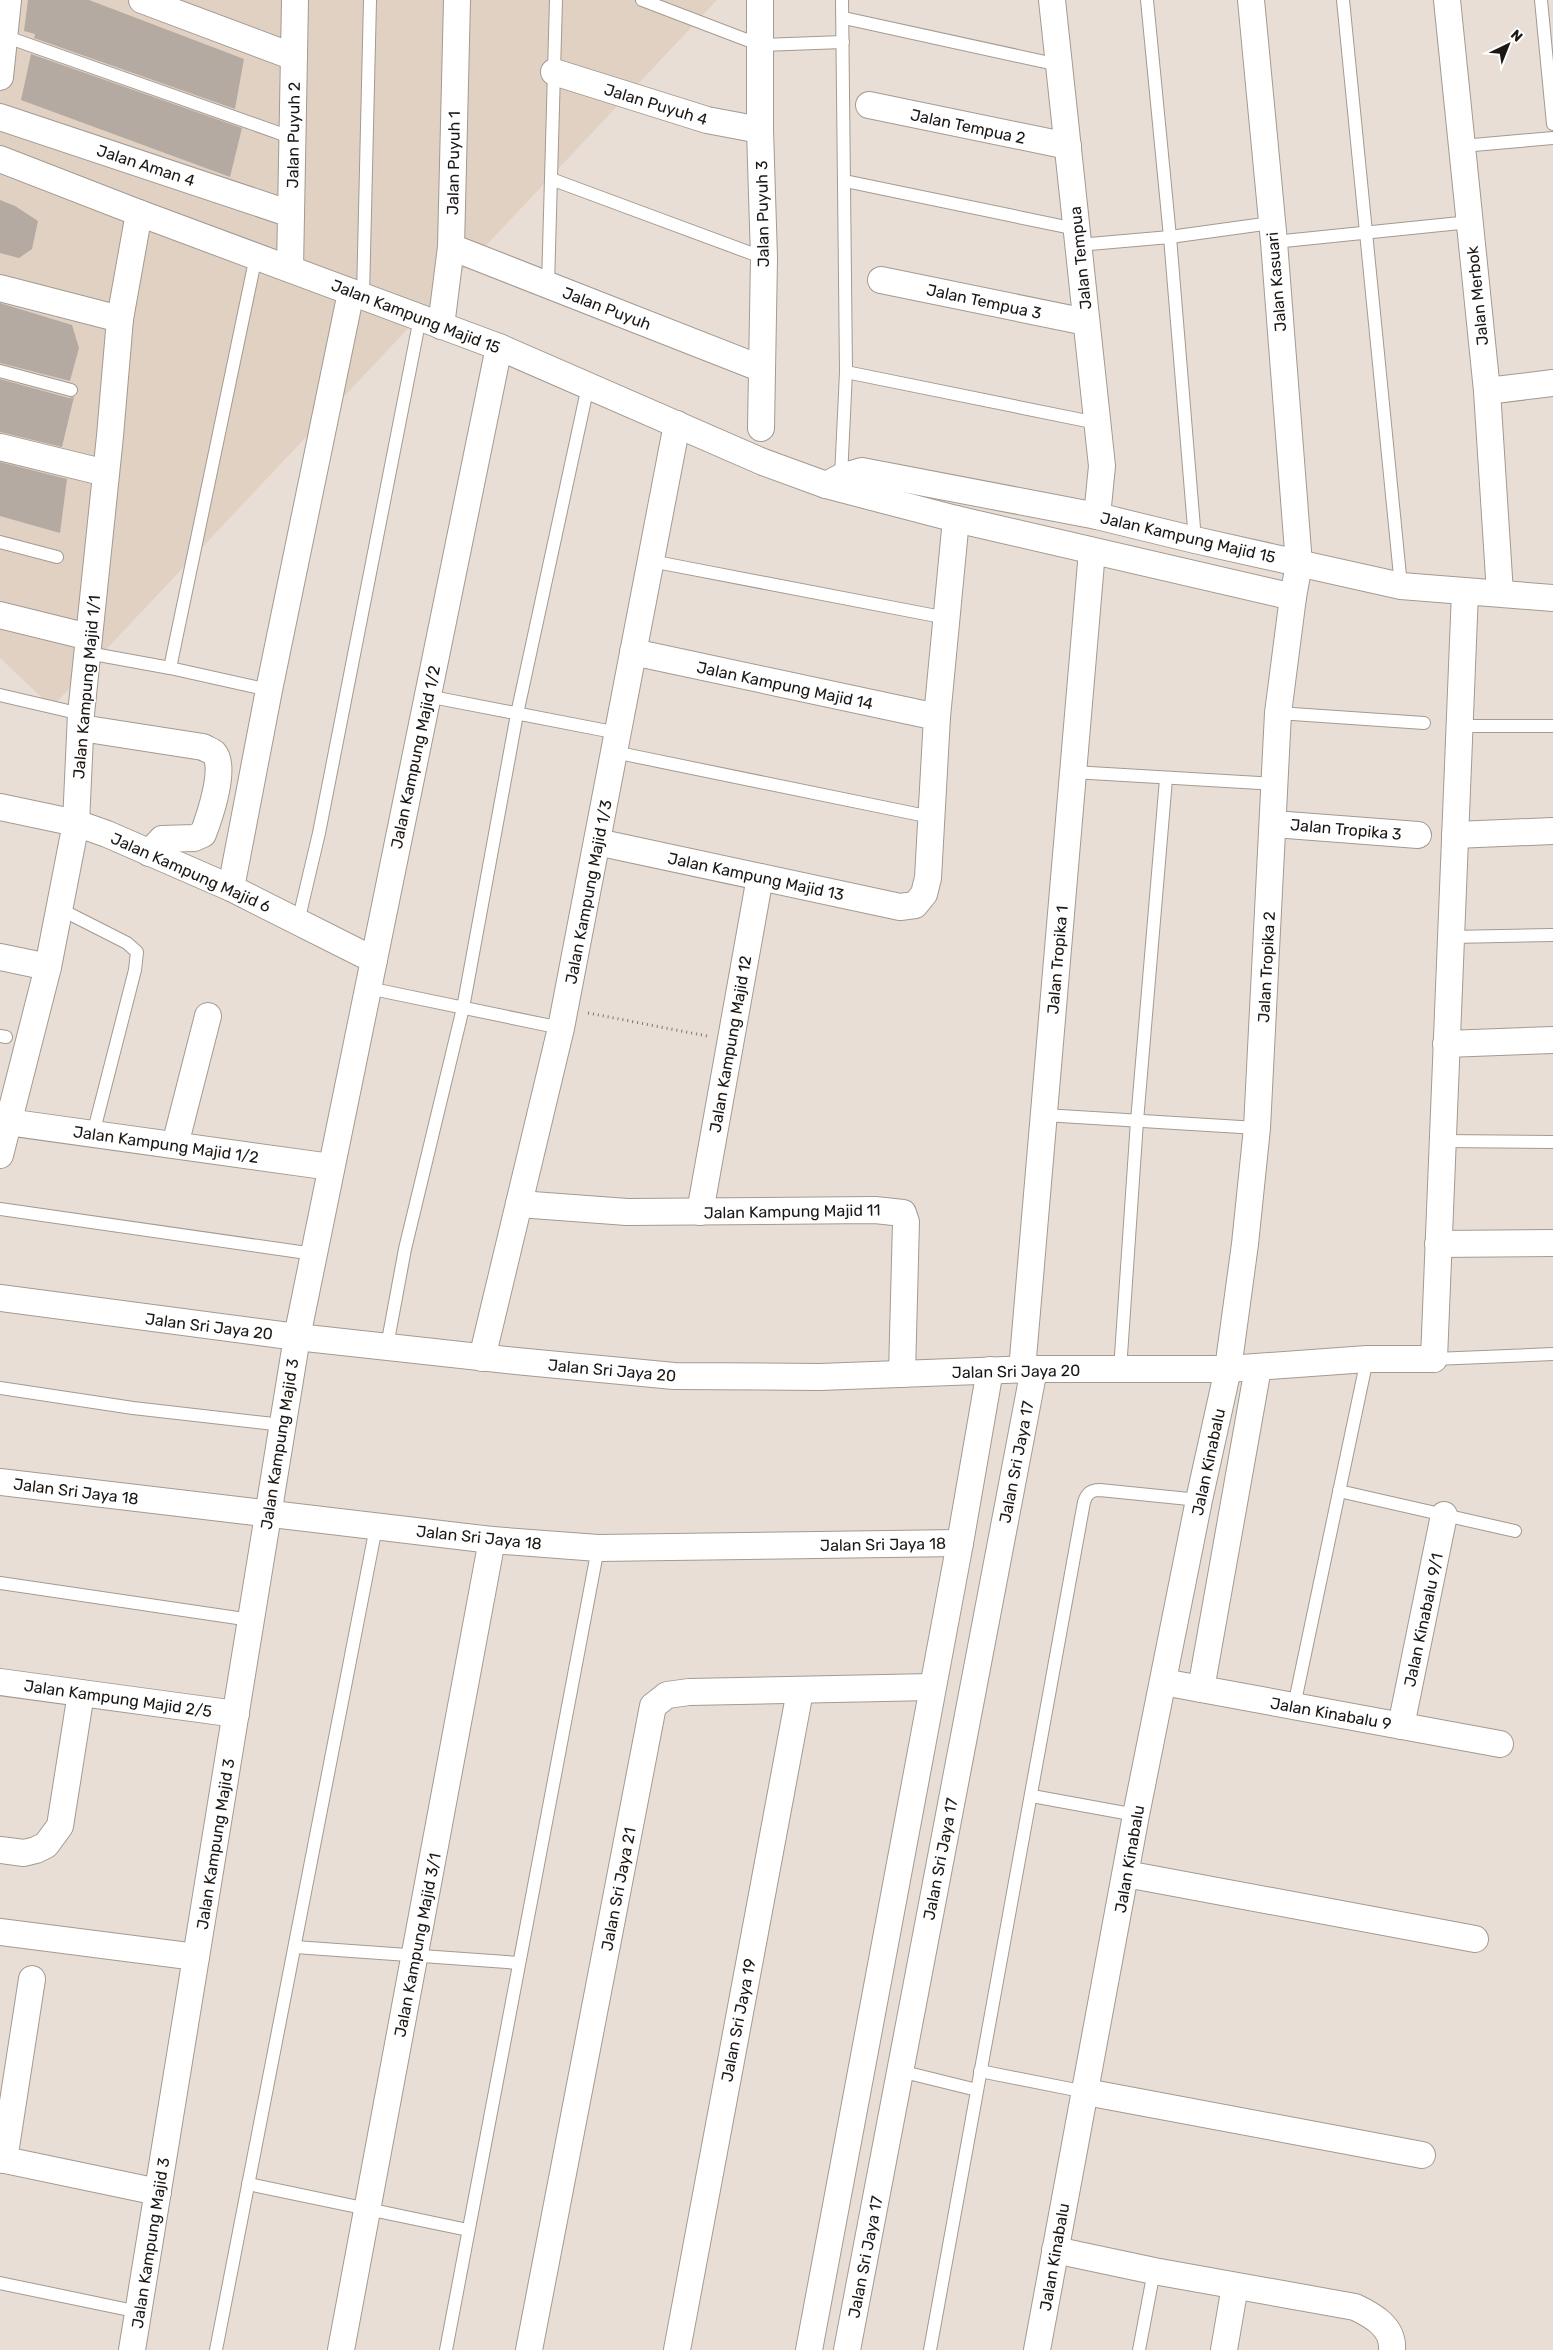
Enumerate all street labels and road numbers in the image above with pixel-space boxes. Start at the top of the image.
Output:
street label: Jalan Puyuh 4 [602,80,710,129]
street label: Jalan Puyuh 2 [283,82,304,189]
street label: Jalan Tempua 2 [909,105,1027,148]
street label: Jalan Puyuh 1 [443,111,464,215]
street label: Jalan Aman 4 [94,141,197,190]
street label: Jalan Puyuh 3 [752,160,773,268]
street label: Jalan Tempua [1066,205,1095,311]
street label: Jalan Kasuari [1263,231,1290,333]
street label: Jalan Merbok [1463,245,1492,347]
street label: Jalan Kampung Majid 15 [329,275,503,358]
street label: Jalan Tempua 3 [925,280,1043,323]
street label: Jalan Puyuh [560,283,654,334]
street label: Jalan Kampung Majid 15 [1098,508,1278,567]
street label: Jalan Kampung Majid 1/1 [69,594,104,780]
street label: Jalan Kampung Majid 14 [695,657,875,714]
street label: Jalan Kampung Majid 1/2 [387,664,444,851]
street label: Jalan Kampung Majid 1/3 [561,798,616,986]
street label: Jalan Tropika 3 [1289,815,1402,844]
street label: Jalan Kampung Majid 6 [108,829,274,916]
street label: Jalan Kampung Majid 13 [666,849,846,904]
street label: Jalan Tropika 1 [1043,905,1072,1015]
street label: Jalan Tropika 2 [1254,911,1279,1023]
street label: Jalan Kampung Majid 12 [706,954,755,1134]
street label: Jalan Kampung Majid 1/2 [72,1122,260,1167]
street label: Jalan Kampung Majid 11 [703,1200,881,1223]
street label: Jalan Sri Jaya 20 [144,1309,274,1344]
street label: Jalan Sri Jaya 20 [547,1355,677,1386]
street label: Jalan Kampung Majid 3 [257,1357,302,1531]
street label: Jalan Sri Jaya 20 [952,1361,1080,1382]
street label: Jalan Sri Jaya 17 [995,1399,1038,1525]
street label: Jalan Kinabalu [1188,1407,1229,1517]
street label: Jalan Sri Jaya 18 [12,1474,140,1509]
street label: Jalan Sri Jaya 18 [415,1521,543,1554]
street label: Jalan Sri Jaya 18 [820,1534,946,1555]
street label: Jalan Kinabalu 9/1 [1400,1552,1447,1689]
street label: Jalan Kampung Majid 2/5 [23,1676,213,1721]
street label: Jalan Kinabalu 9 [1269,1693,1393,1733]
street label: Jalan Kampung Majid 3 [193,1757,238,1931]
street label: Jalan Sri Jaya 17 [919,1796,962,1922]
street label: Jalan Kinabalu [1111,1804,1148,1914]
street label: Jalan Sri Jaya 21 [597,1826,640,1952]
street label: Jalan Kampung Majid 3/1 [390,1851,445,2039]
street label: Jalan Sri Jaya 19 [717,1957,760,2083]
street label: Jalan Kampung Majid 3 [128,2156,173,2330]
street label: Jalan Sri Jaya 17 [844,2194,887,2320]
street label: Jalan Kinabalu [1036,2202,1073,2312]

